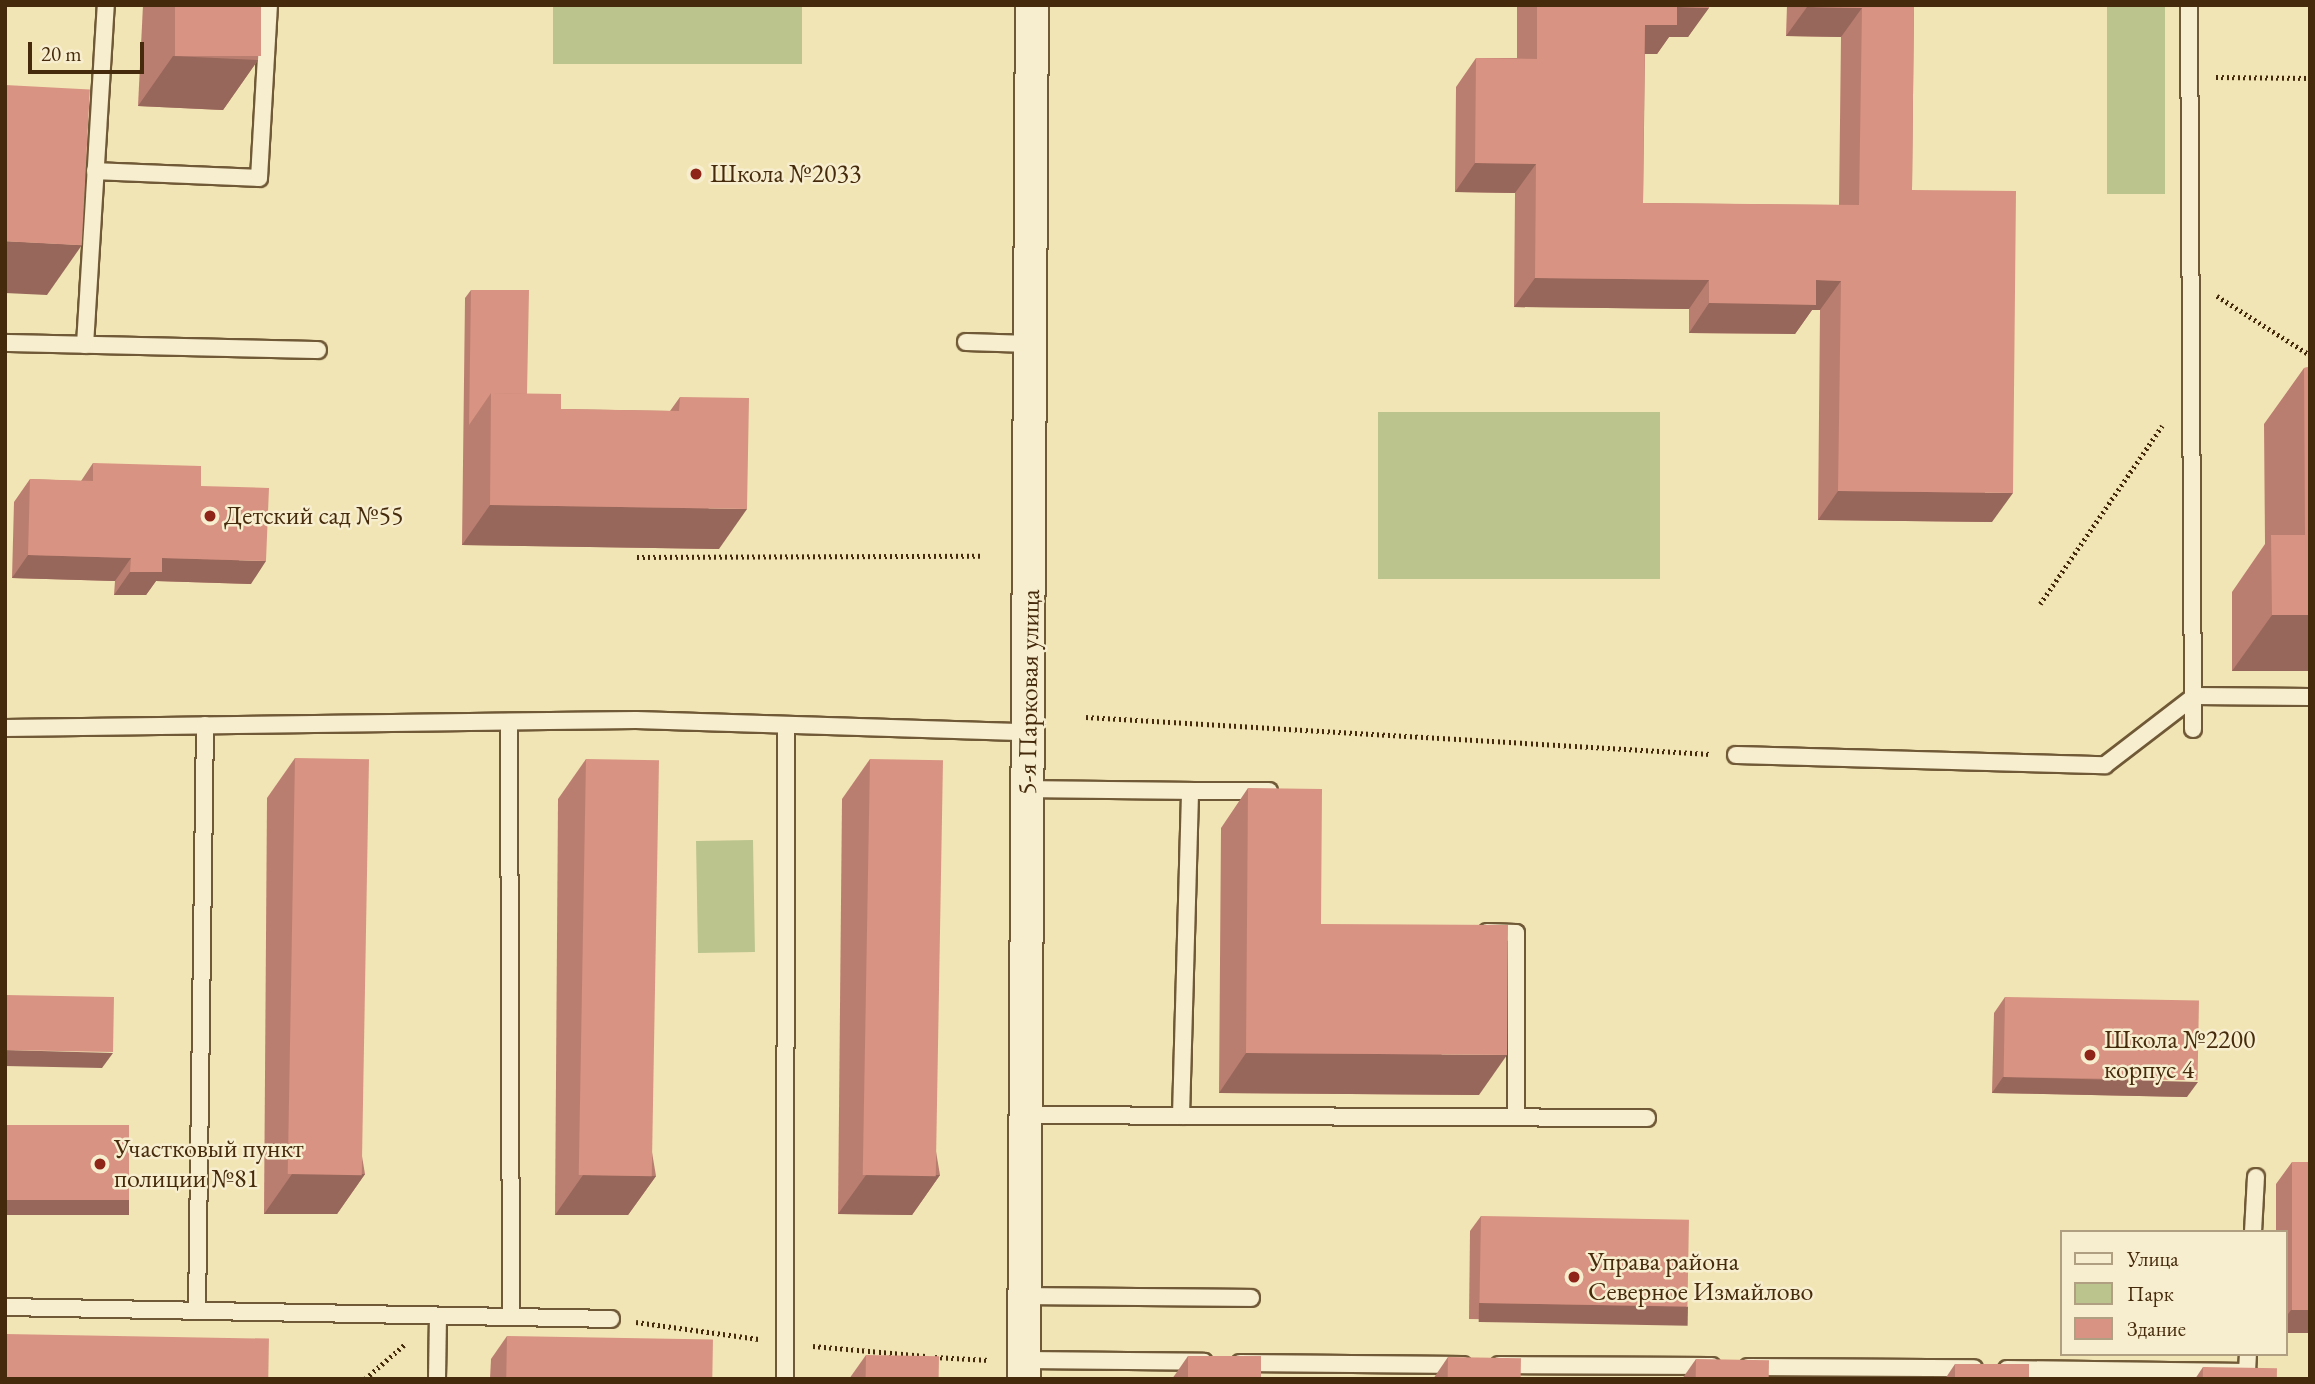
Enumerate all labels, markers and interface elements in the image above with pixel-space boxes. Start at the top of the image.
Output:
scale bar [32,28,147,72]
text: 20 m [41,40,82,67]
place label: Школа №2033 [710,158,862,190]
marker: Школа №2033 [688,166,704,182]
place label: Детский сад №55 [224,500,404,532]
marker: Детский сад №55 [202,508,218,524]
street label: 5-я Парковая улица [1012,589,1046,795]
place label: Школа №2200 корпус 4 [2104,1024,2256,1086]
marker: Школа №2200 корпус 4 [2082,1047,2098,1063]
place label: Участковый пункт полиции №81 [114,1133,304,1194]
marker: Участковый пункт полиции №81 [92,1156,108,1172]
legend [2060,1230,2287,1356]
text: Улица [2127,1245,2179,1272]
place label: Управа района Северное Измайлово [1588,1246,1813,1308]
marker: Управа района Северное Измайлово [1566,1269,1582,1285]
text: Парк [2127,1280,2174,1307]
text: Здание [2127,1315,2186,1342]

